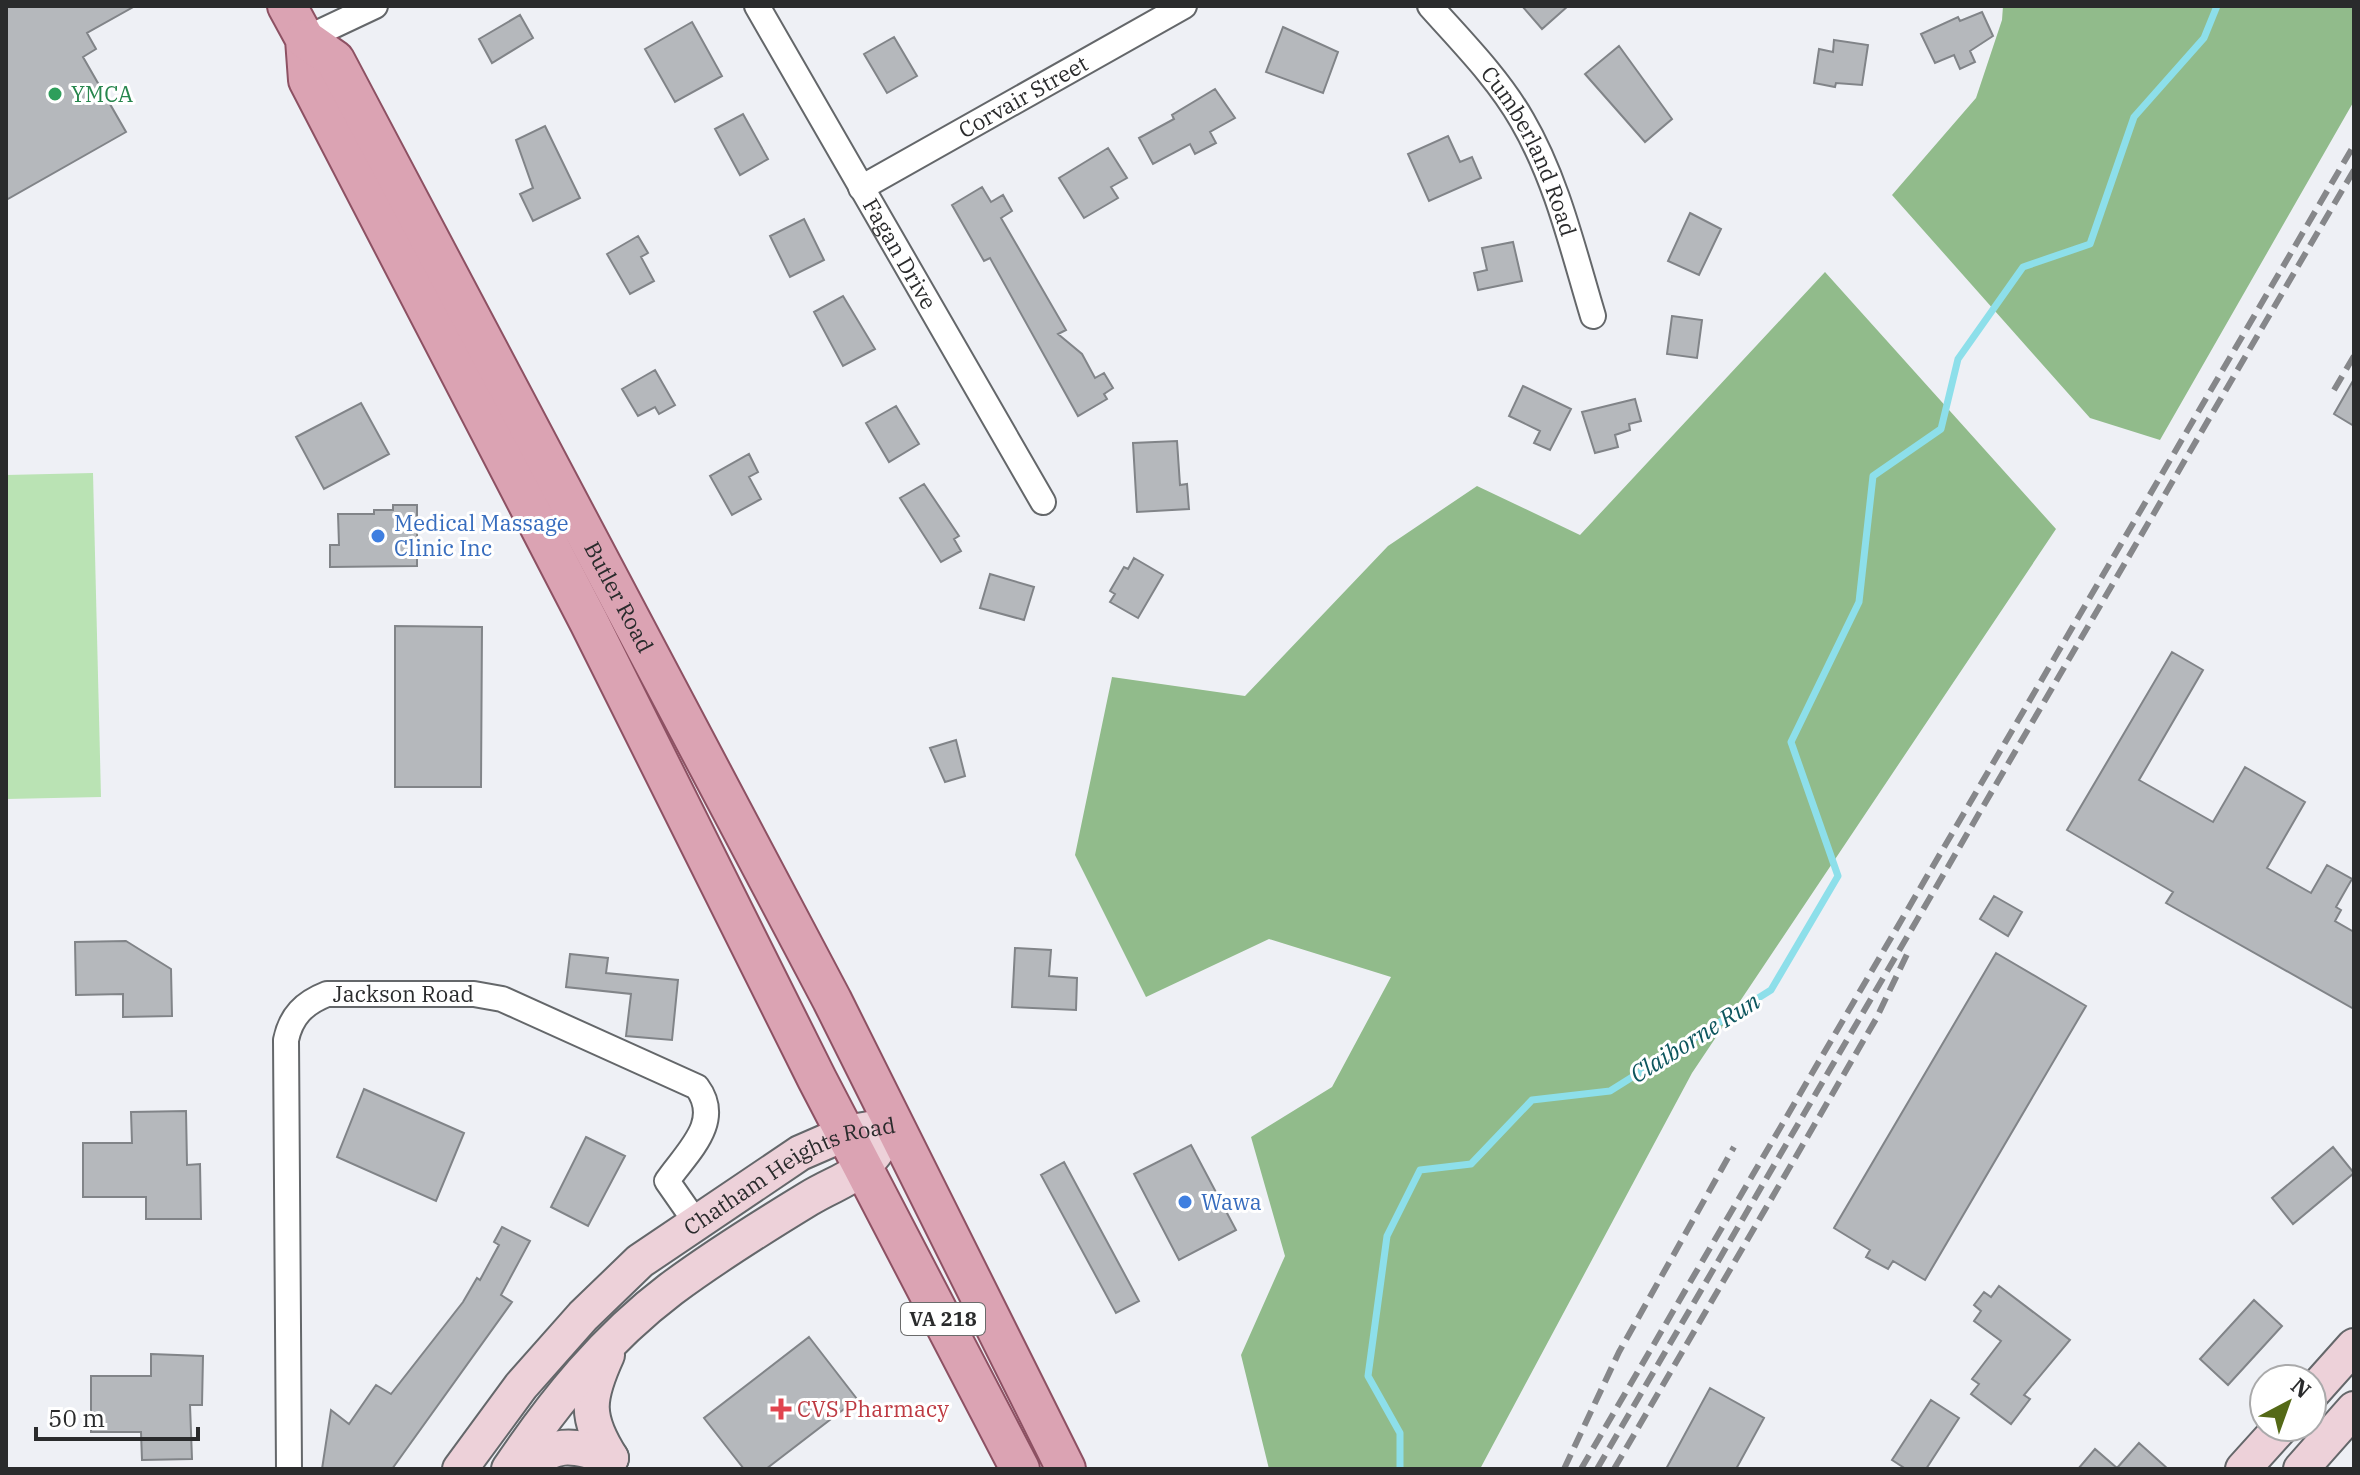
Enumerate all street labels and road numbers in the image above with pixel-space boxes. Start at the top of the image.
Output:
street label: Corvair Street [953,48,1093,144]
street label: Cumberland Road [1475,60,1584,240]
street label: Fagan Drive [857,193,944,314]
street label: Butler Road [578,536,661,657]
street label: Jackson Road [333,979,474,1008]
street label: Chatham Heights Road [678,1110,897,1241]
road number: VA 218 [901,1303,985,1335]

